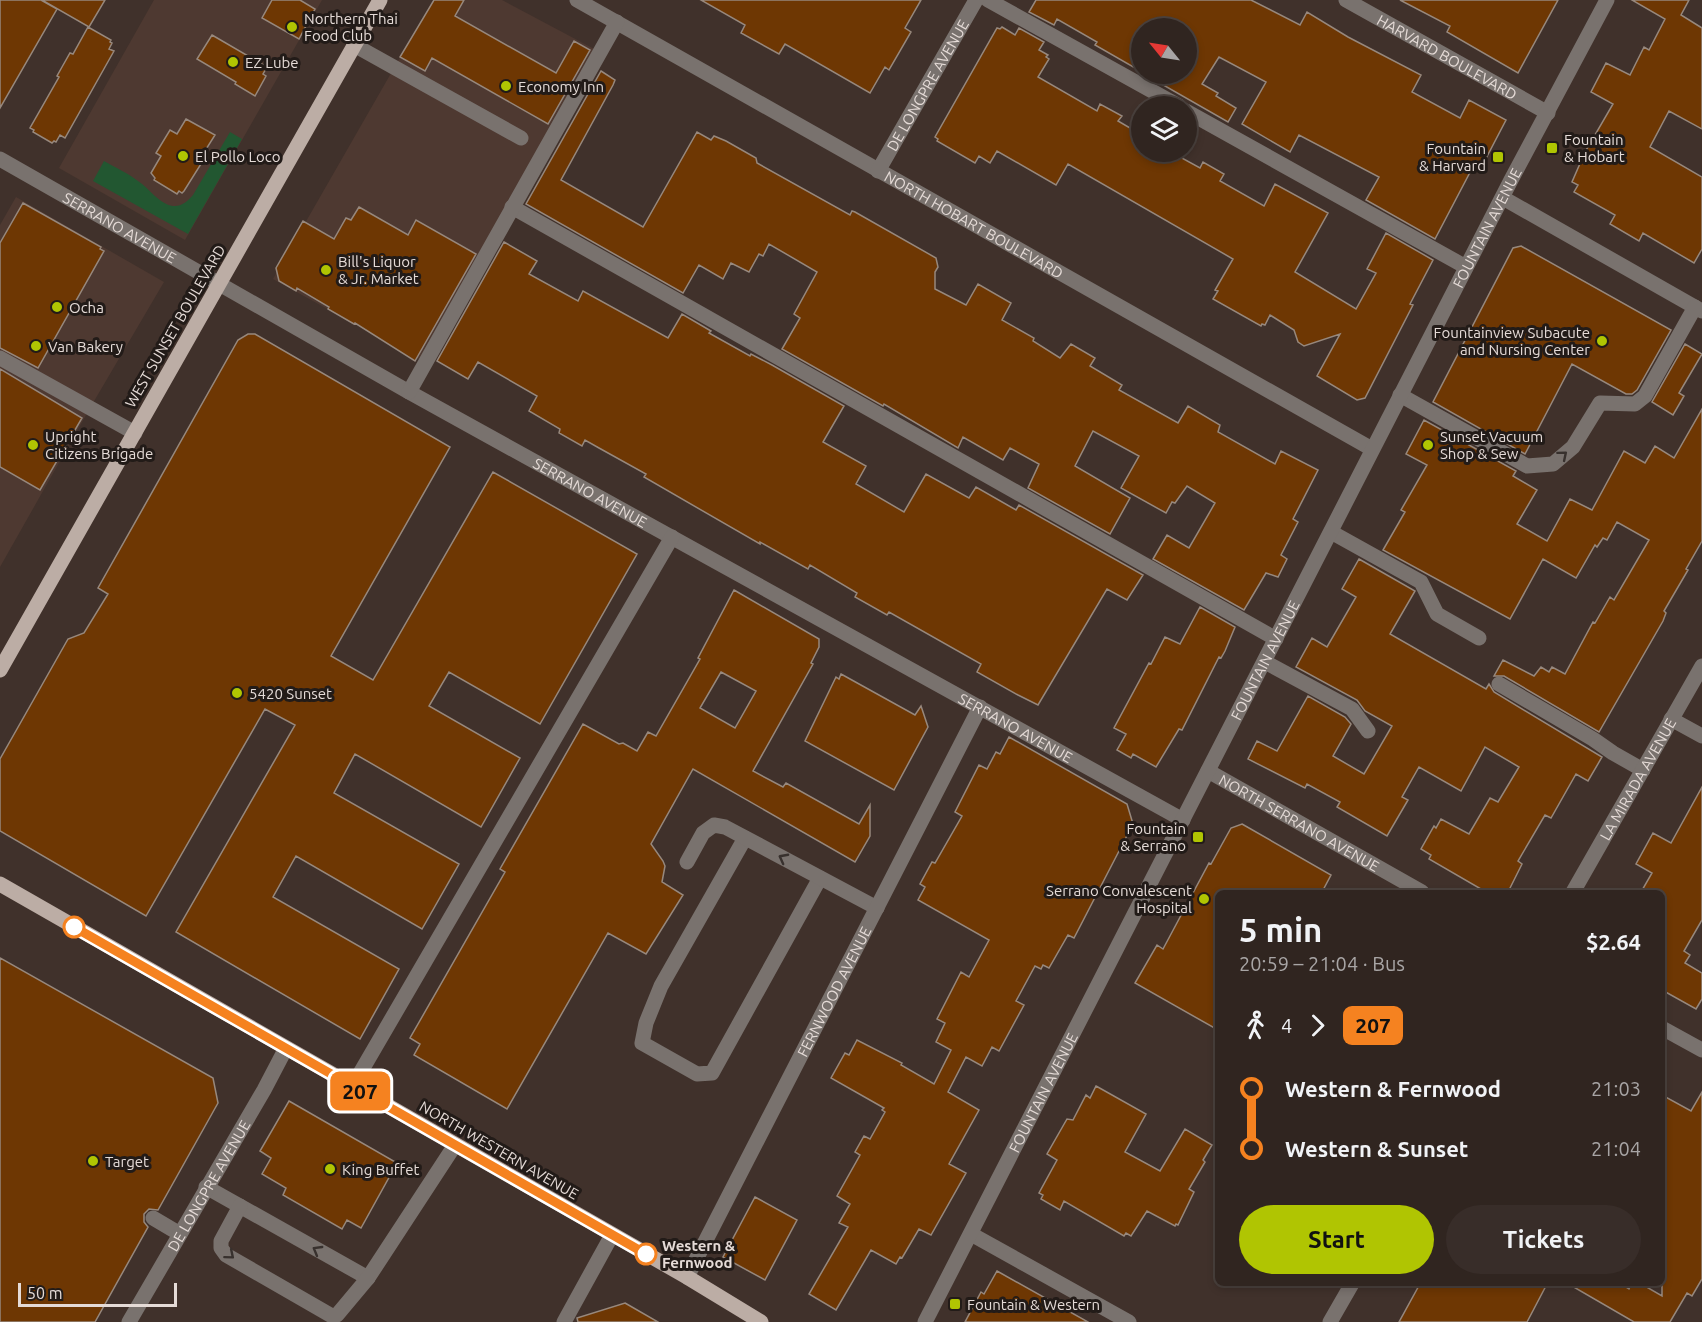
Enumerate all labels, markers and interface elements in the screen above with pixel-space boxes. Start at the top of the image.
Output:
place label: Northern Thai Food Club [304,10,398,44]
street label: HARVARD BOULEVARD [1374,11,1520,102]
street label: DE LONGPRE AVENUE [883,16,972,154]
north arrow [1131,18,1197,84]
map controls [1131,18,1197,162]
marker: Northern Thai Food Club [285,20,299,34]
place label: EZ Lube [245,54,299,71]
marker: EZ Lube [226,55,240,69]
place label: Economy Inn [518,78,604,95]
marker: Economy Inn [499,79,513,93]
button: layers [1131,96,1197,162]
place label: Fountain & Hobart [1564,131,1625,165]
place label: Fountain & Harvard [1419,140,1486,174]
marker: Fountain & Hobart [1545,141,1559,155]
place label: El Pollo Loco [195,148,281,165]
marker: El Pollo Loco [176,149,190,163]
marker: Fountain & Harvard [1491,150,1505,164]
street label: FOUNTAIN AVENUE [1449,165,1524,290]
street label: NORTH HOBART BOULEVARD [882,167,1066,281]
street label: SERRANO AVENUE [60,188,179,266]
street label: WEST SUNSET BOULEVARD [121,242,229,410]
place label: Bill's Liquor & Jr. Market [338,253,419,287]
marker: Bill's Liquor & Jr. Market [319,263,333,277]
place label: Ocha [69,299,104,316]
marker: Ocha [50,300,64,314]
place label: Fountainview Subacute and Nursing Center [1434,324,1590,358]
marker: Fountainview Subacute and Nursing Center [1595,334,1609,348]
place label: Van Bakery [48,338,123,355]
marker: Van Bakery [29,339,43,353]
place label: Upright Citizens Brigade [45,428,153,462]
place label: Sunset Vacuum Shop & Sew [1440,428,1543,462]
marker: Upright Citizens Brigade [26,438,40,452]
marker: Sunset Vacuum Shop & Sew [1421,438,1435,452]
one-way arrow [1556,451,1567,462]
street label: SERRANO AVENUE [531,454,650,531]
street label: FOUNTAIN AVENUE [1227,597,1302,723]
place label: 5420 Sunset [249,685,332,702]
marker: 5420 Sunset [230,686,244,700]
street label: SERRANO AVENUE [956,689,1076,766]
street label: LA MIRADA AVENUE [1596,715,1679,843]
street label: NORTH SERRANO AVENUE [1216,771,1382,875]
place label: Fountain & Serrano [1120,820,1186,854]
marker: Fountain & Serrano [1191,830,1205,844]
one-way arrow [779,854,789,865]
place label: Serrano Convalescent Hospital [1046,882,1192,916]
marker: Serrano Convalescent Hospital [1197,892,1211,906]
text: 5 min [1239,911,1322,948]
unlabelled marker [63,916,85,938]
street label: FERNWOOD AVENUE [793,924,874,1059]
text: $2.64 [1586,929,1641,954]
text: 20:59 – 21:04 · Bus [1239,952,1405,975]
icon: walk [1239,1009,1272,1042]
icon: forward [1301,1009,1334,1042]
text: 207 [1355,1013,1391,1037]
text: 4 [1281,1014,1292,1037]
street label: FOUNTAIN AVENUE [1005,1030,1081,1155]
line badge: 207 [326,1072,394,1110]
text: Western & Fernwood [1285,1076,1501,1101]
text: 21:03 [1591,1077,1641,1100]
text: 207 [342,1079,378,1103]
street label: NORTH WESTERN AVENUE [417,1097,581,1203]
street label: DE LONGPRE AVENUE [164,1117,253,1254]
text: Western & Sunset [1285,1136,1468,1161]
text: 21:04 [1591,1137,1641,1160]
place label: Target [105,1153,149,1170]
marker: Target [86,1154,100,1168]
place label: King Buffet [342,1161,419,1178]
marker: King Buffet [323,1162,337,1176]
button: Start [1239,1205,1434,1274]
button: Tickets [1446,1205,1641,1274]
place label: Western & Fernwood [662,1237,736,1271]
marker: Western & Fernwood [635,1243,657,1265]
one-way arrow [313,1245,323,1257]
one-way arrow [223,1248,234,1259]
scale bar [18,1280,177,1308]
text: 50 m [27,1284,63,1302]
place label: Fountain & Western [967,1296,1100,1313]
marker: Fountain & Western [948,1297,962,1311]

